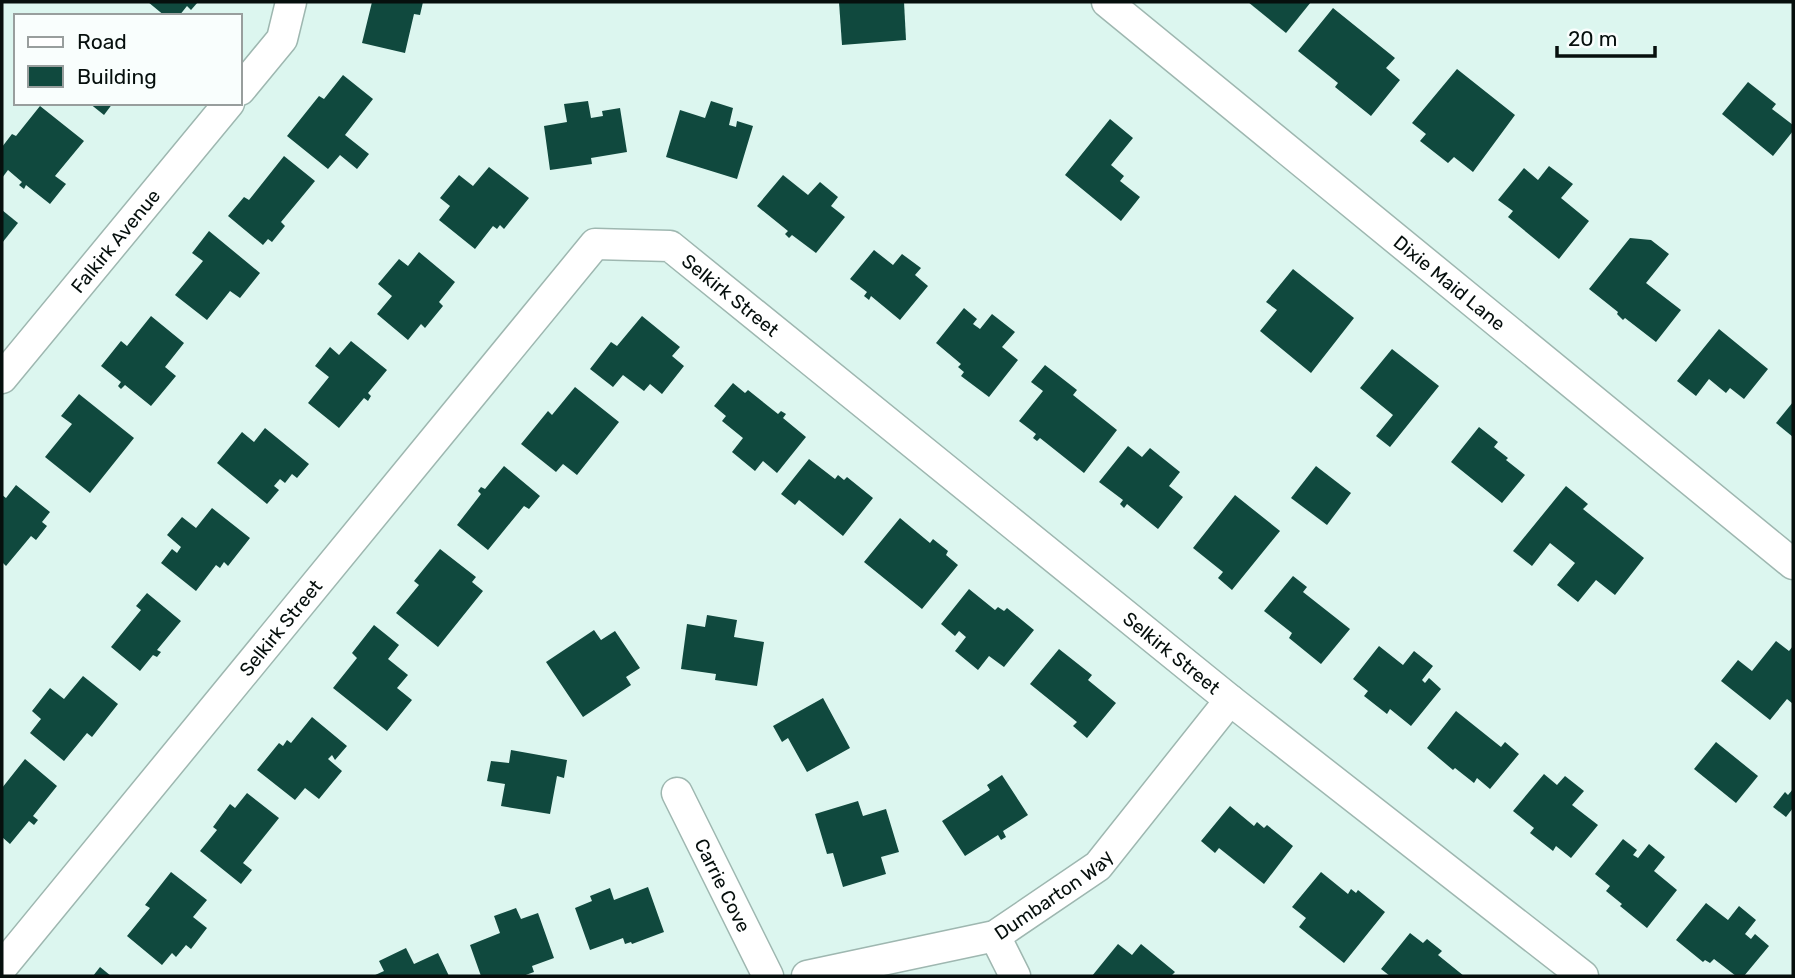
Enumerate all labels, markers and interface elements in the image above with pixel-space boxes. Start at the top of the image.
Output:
legend [14,14,242,105]
scale bar [1557,14,1655,58]
text: 20 m [1568,26,1617,51]
text: Road [77,29,127,54]
text: Building [77,64,157,89]
street label: Falkirk Avenue [66,184,165,297]
street label: Dixie Maid Lane [1389,230,1510,335]
street label: Selkirk Street [677,249,784,342]
street label: Selkirk Street [234,574,327,680]
street label: Selkirk Street [1119,607,1225,699]
street label: Carrie Cove [690,835,756,936]
street label: Dumbarton Way [990,845,1118,945]

